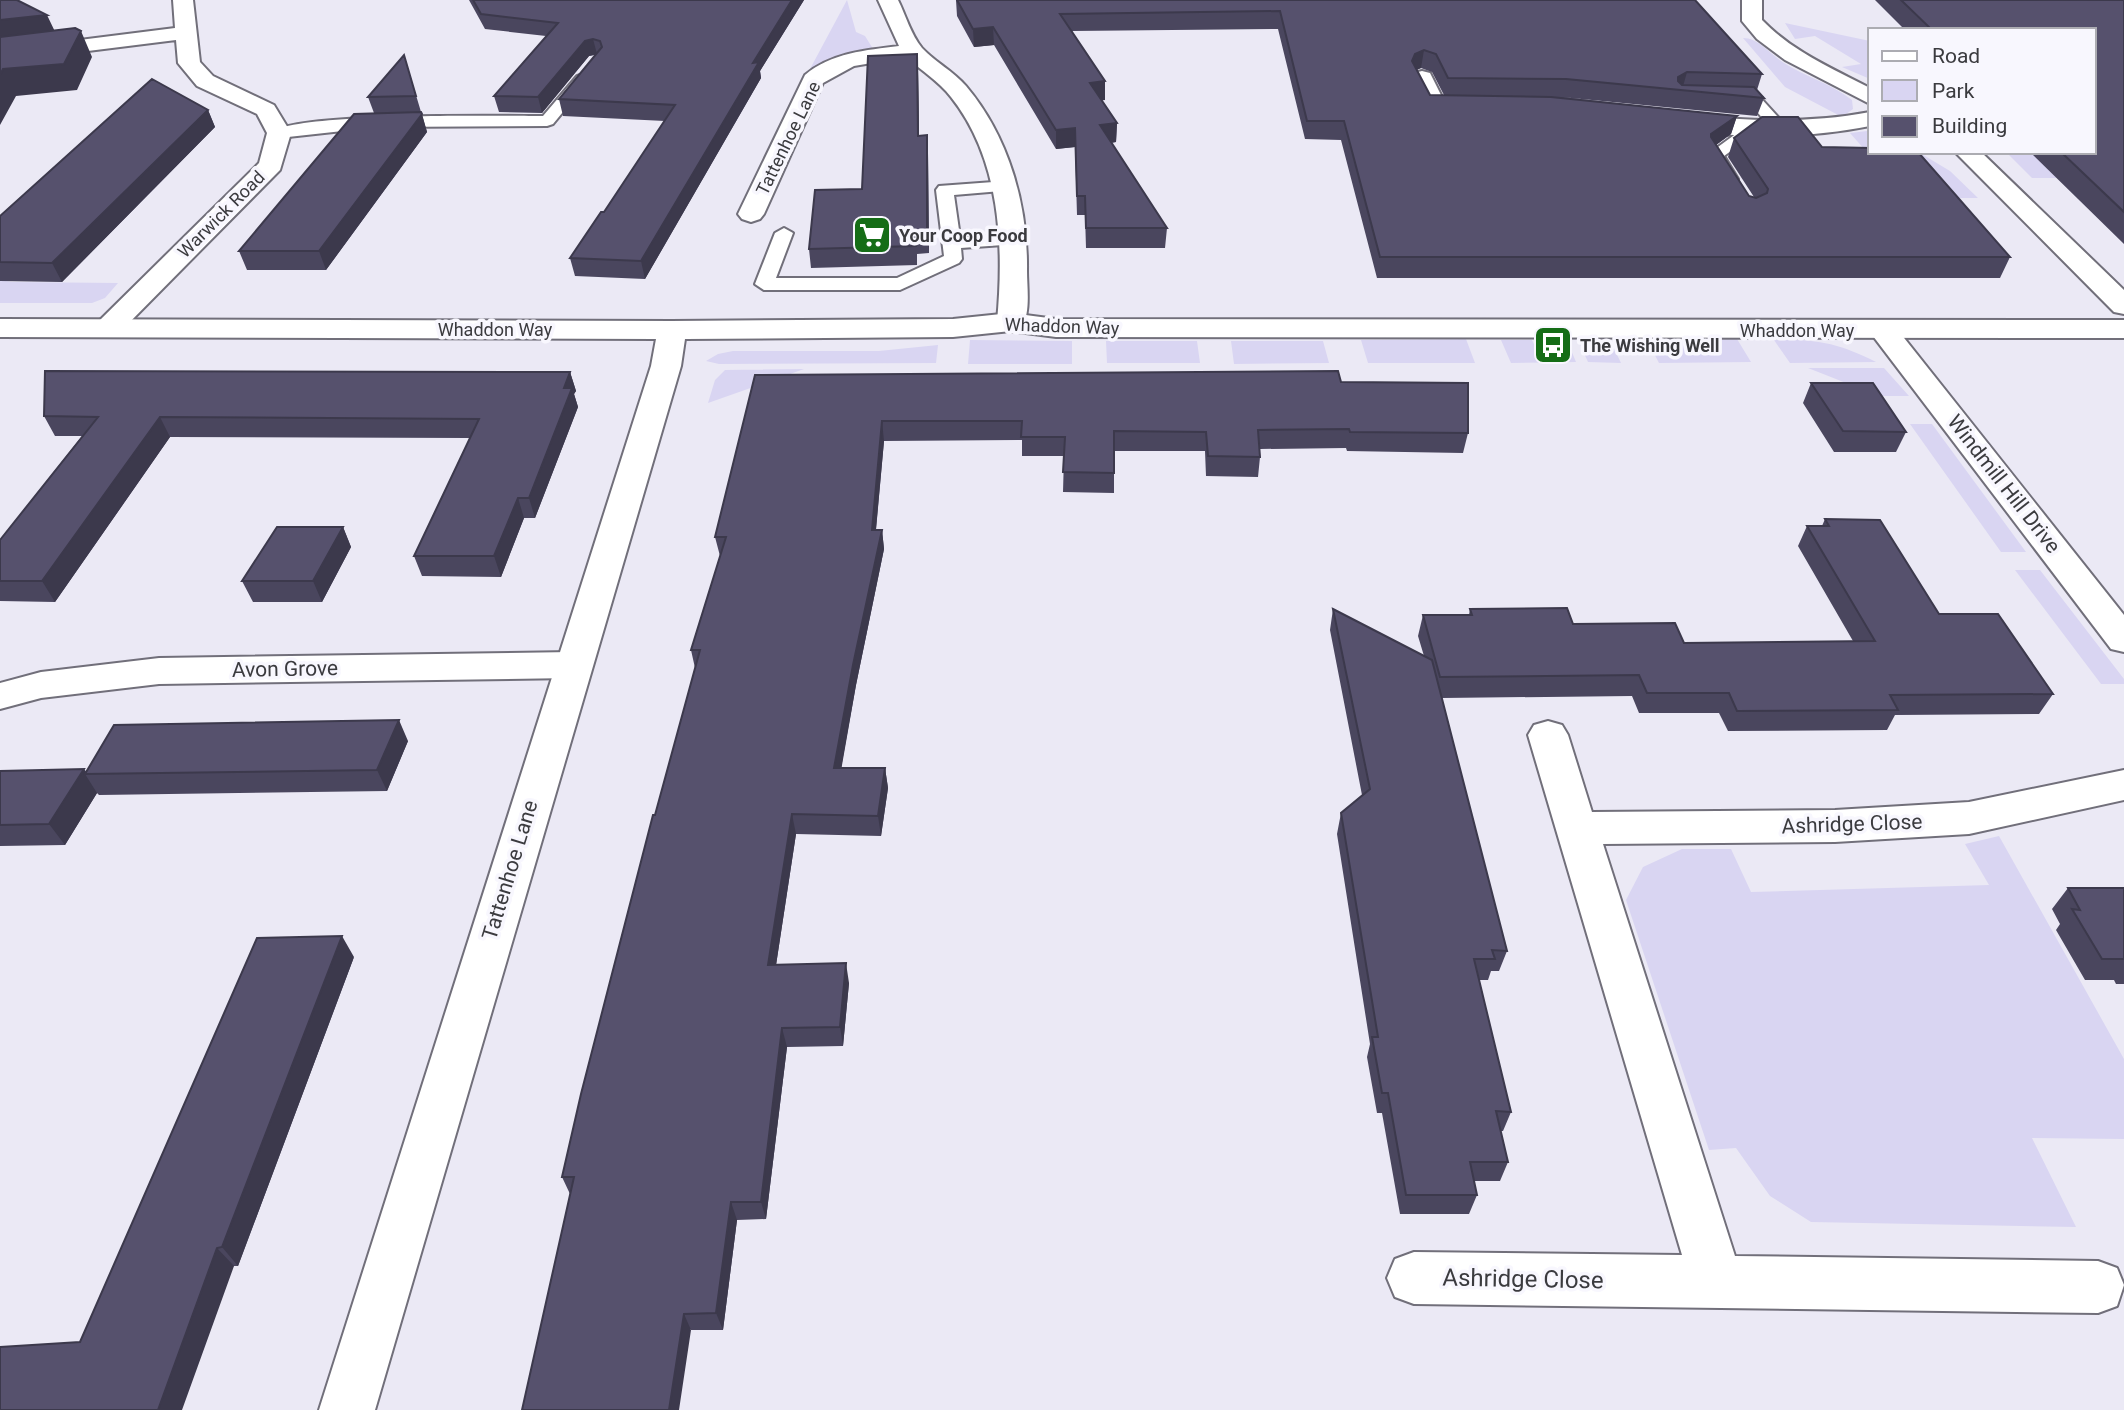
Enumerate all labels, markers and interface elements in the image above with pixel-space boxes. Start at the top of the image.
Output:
legend [1868,28,2096,154]
text: Road [1932,44,1980,68]
street label: Tattenhoe Lane [751,78,825,198]
text: Park [1932,79,1975,103]
text: Building [1932,114,2007,138]
street label: Warwick Road [173,166,269,262]
supermarket icon: Your Coop Food [851,214,893,256]
place label: Your Coop Food [899,225,1028,246]
street label: Whaddon Way [1004,314,1120,339]
street label: Whaddon Way [438,319,553,340]
street label: Whaddon Way [1740,320,1855,341]
bus stop icon: The Wishing Well [1532,324,1574,366]
place label: The Wishing Well [1580,335,1720,356]
street label: Windmill Hill Drive [1943,410,2065,558]
street label: Avon Grove [232,656,338,682]
street label: Tattenhoe Lane [477,797,543,943]
street label: Ashridge Close [1781,810,1923,838]
street label: Ashridge Close [1442,1264,1604,1294]

